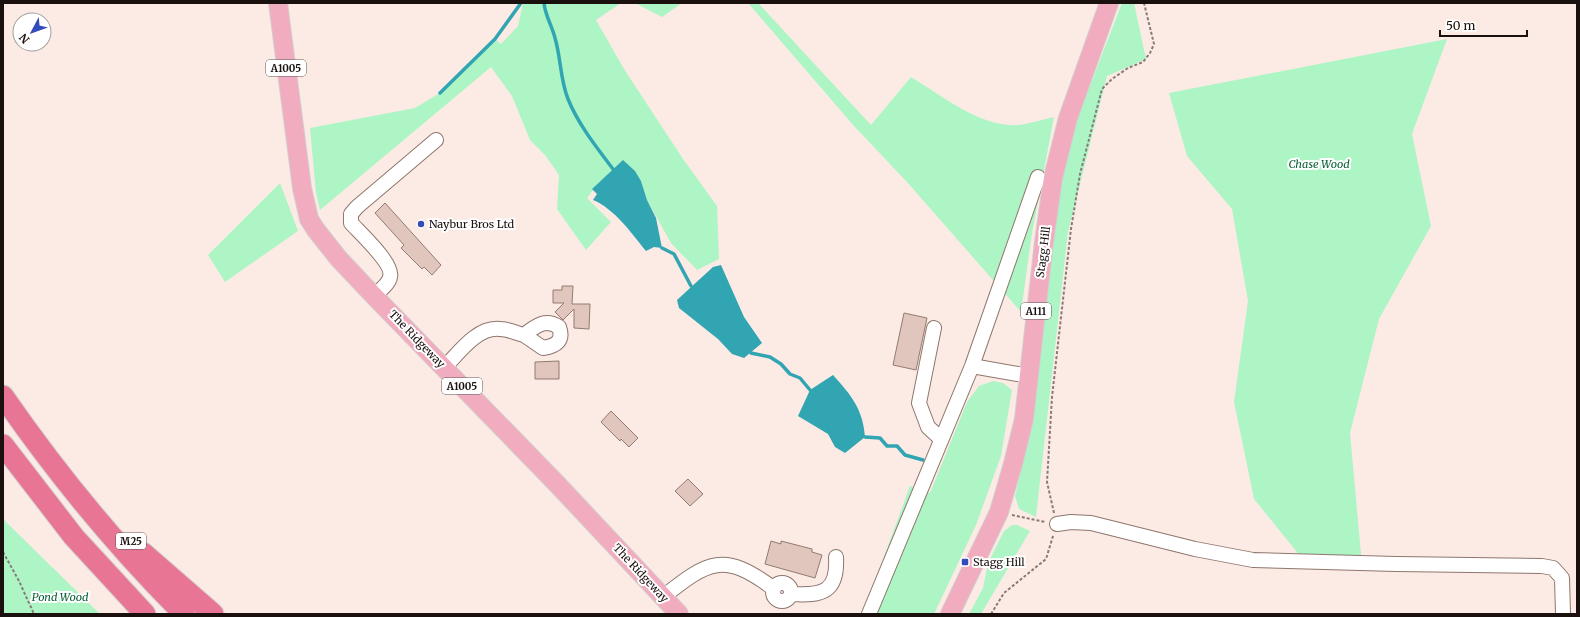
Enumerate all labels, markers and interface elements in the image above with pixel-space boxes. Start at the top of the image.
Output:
north arrow [12,12,52,52]
scale bar [1440,12,1527,38]
text: 50 m [1446,18,1475,33]
text: N [16,30,33,46]
road number: A1005 [266,60,306,76]
park label: Chase Wood [1288,157,1350,171]
place label: Naybur Bros Ltd [429,217,514,231]
marker: Naybur Bros Ltd [416,219,426,229]
street label: Stagg Hill [1033,225,1053,279]
road number: A111 [1021,303,1051,319]
street label: The Ridgeway [386,307,448,371]
road number: A1005 [442,378,482,394]
road number: M25 [116,533,146,549]
street label: The Ridgeway [610,541,672,606]
place label: Stagg Hill [973,555,1025,569]
marker: Stagg Hill [960,557,970,567]
park label: Pond Wood [32,590,89,604]

